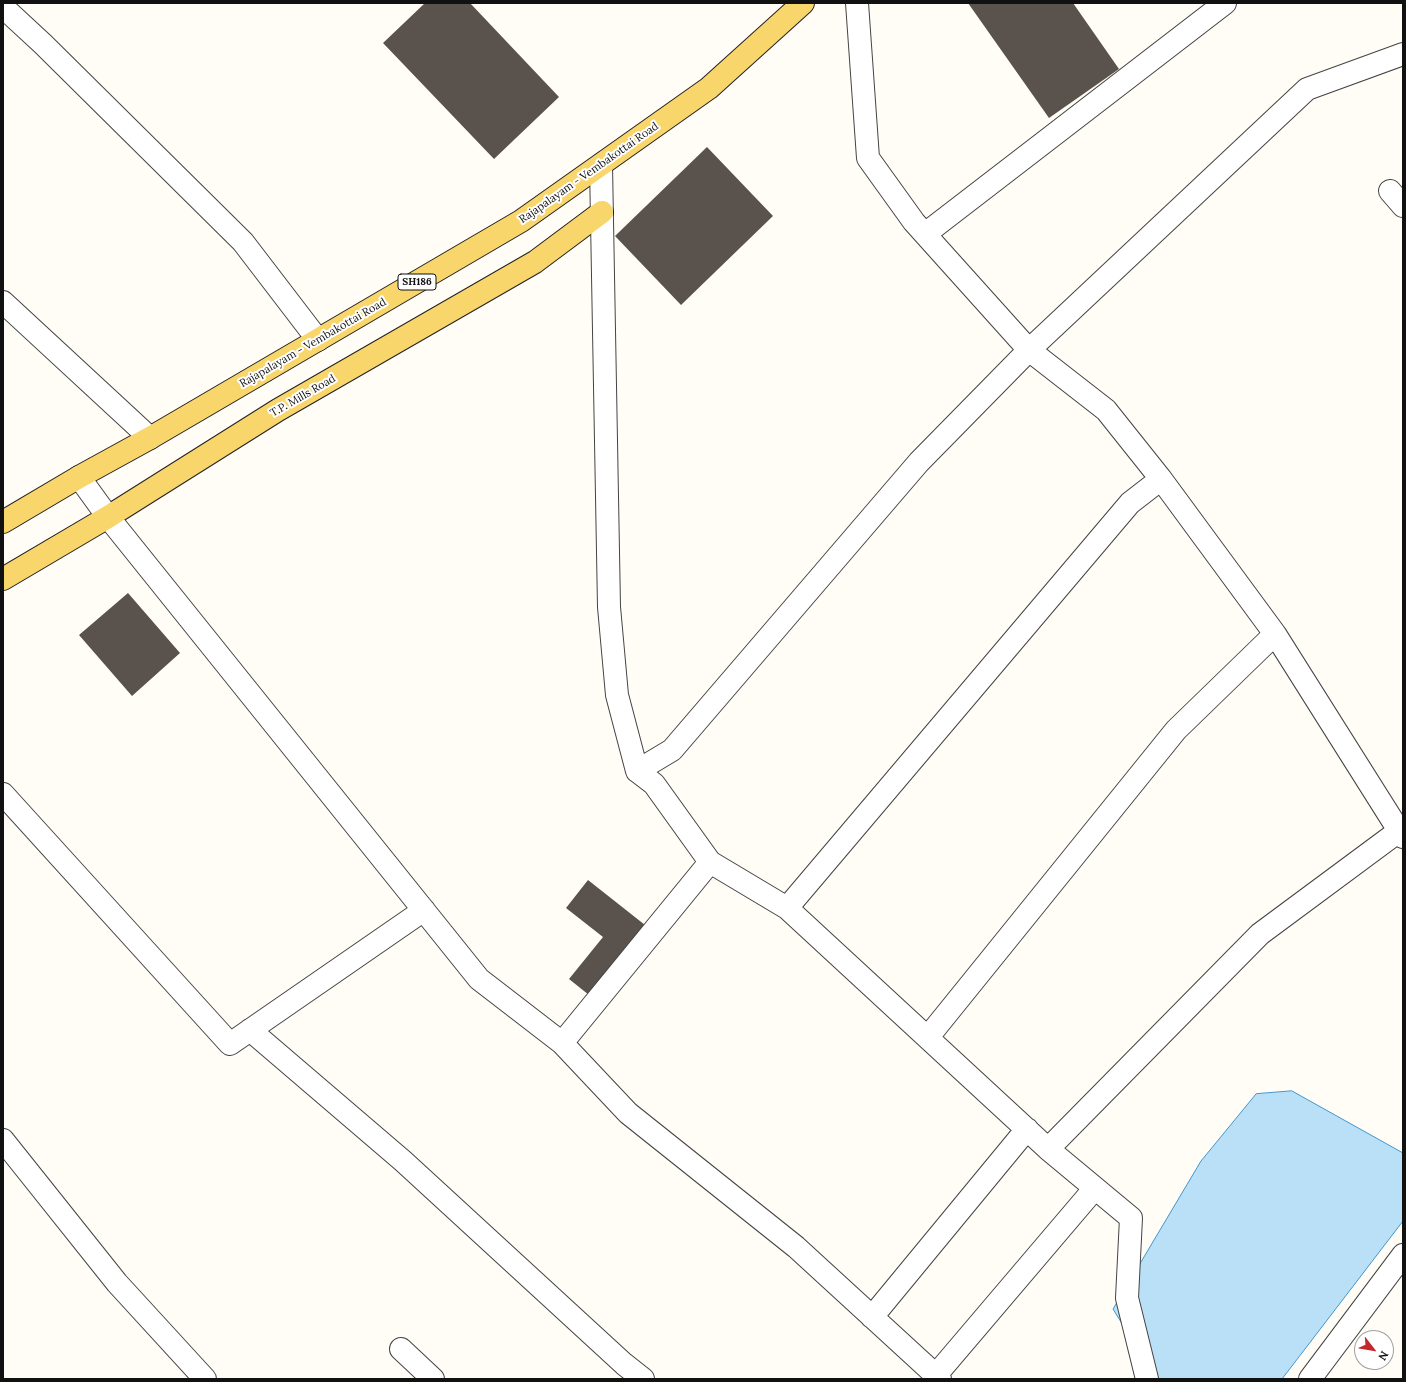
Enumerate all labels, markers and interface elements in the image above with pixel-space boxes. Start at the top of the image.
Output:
street label: Rajapalayam - Vembakottai Road [517,120,661,226]
road number: SH186 [398,274,436,290]
street label: Rajapalayam - Vembakottai Road [237,296,389,390]
street label: T.P. Mills Road [268,372,338,420]
north arrow [1354,1330,1394,1370]
text: N [1375,1348,1392,1363]

